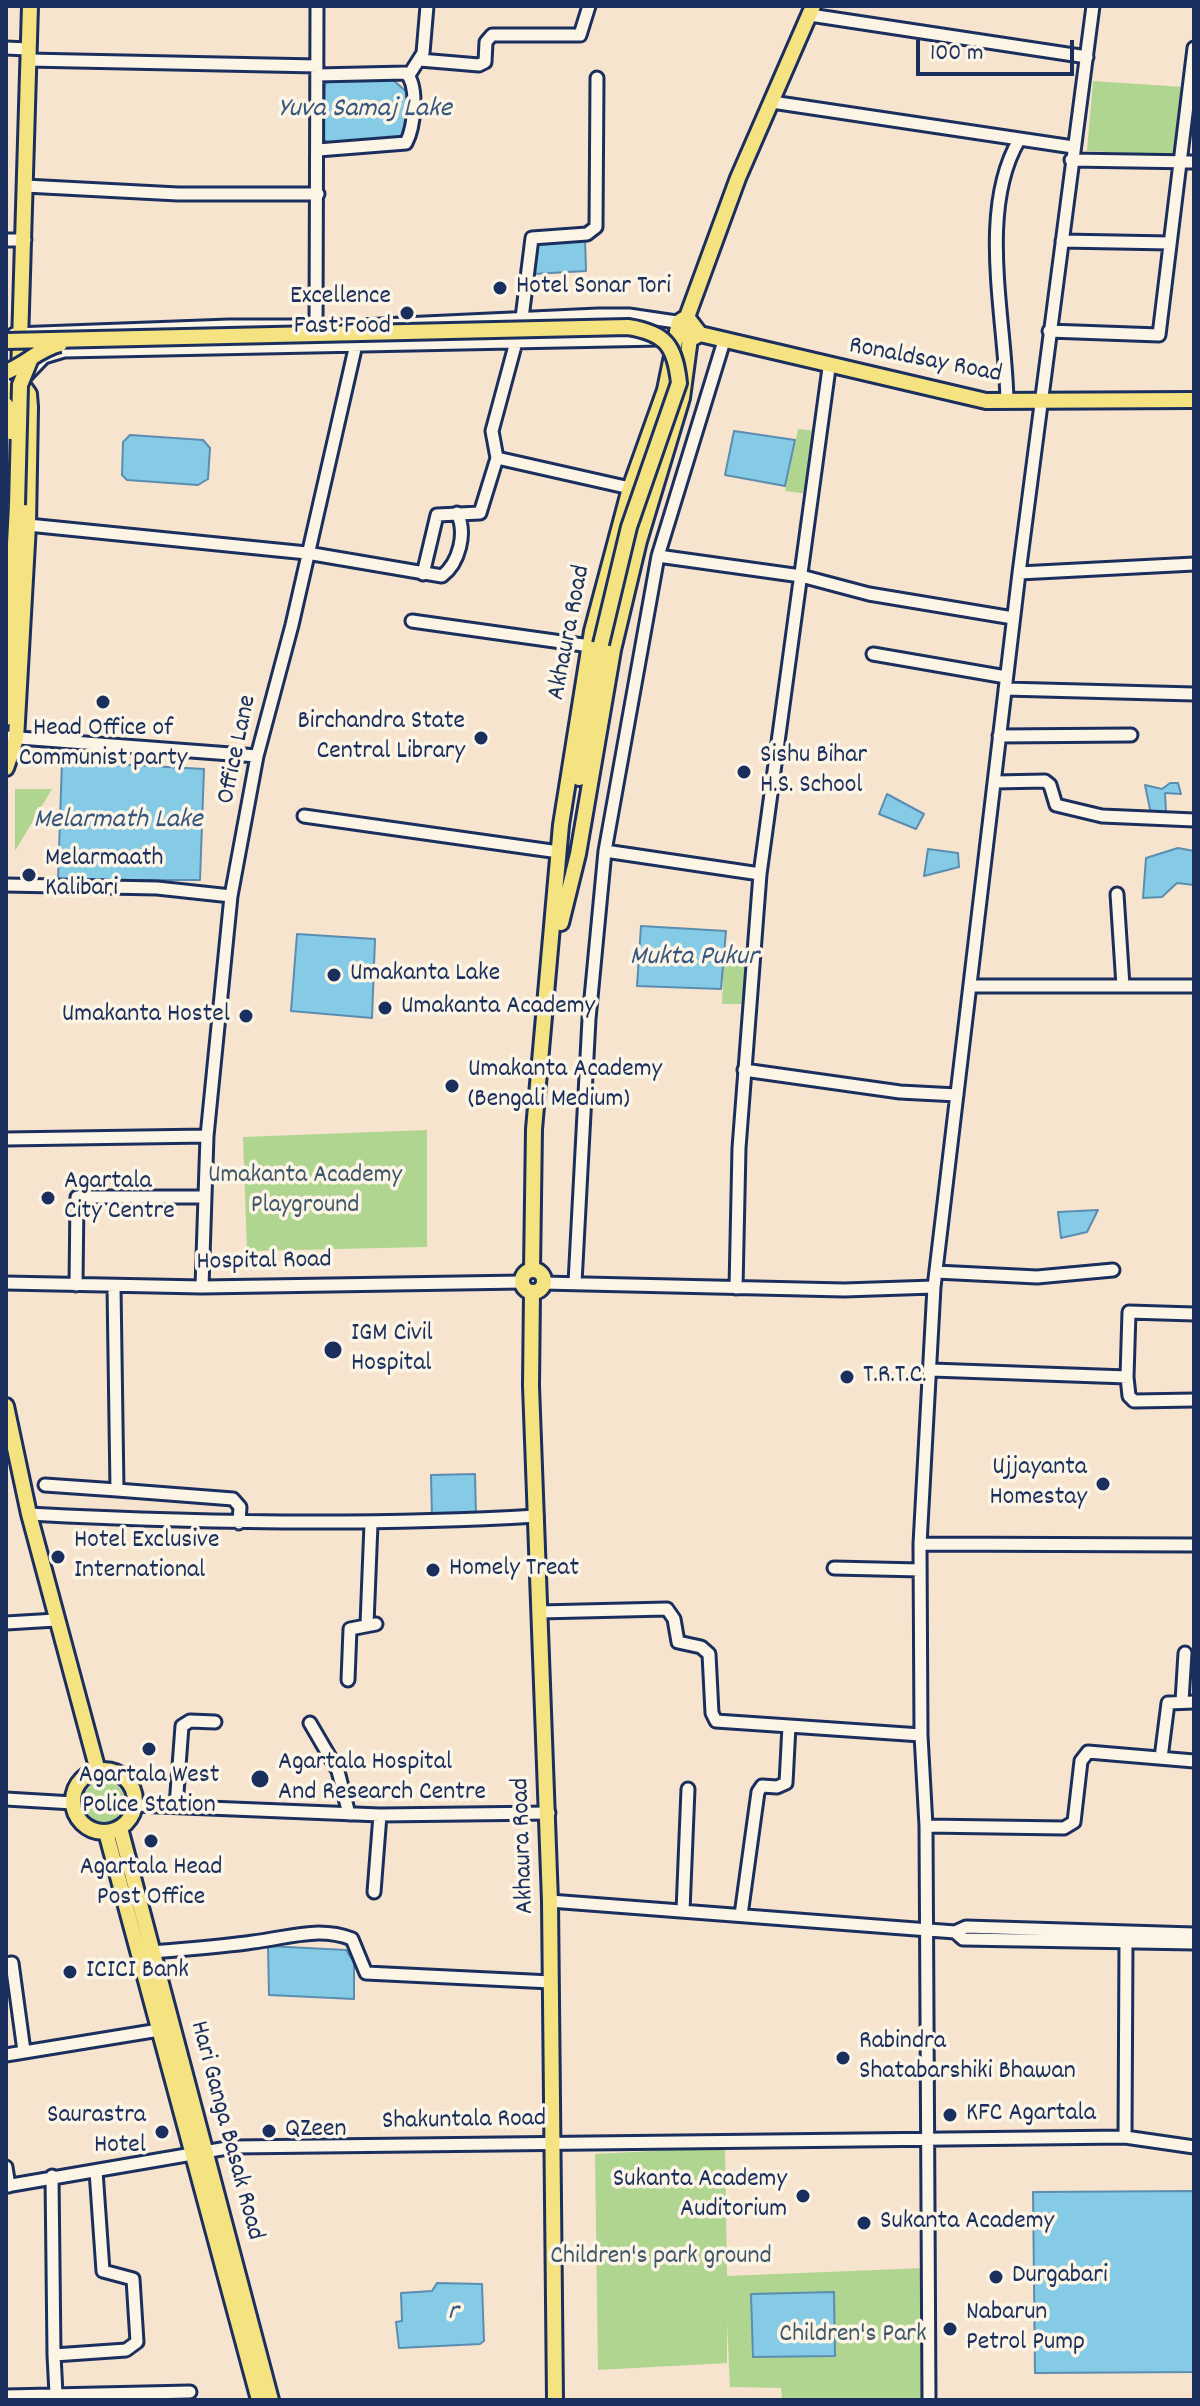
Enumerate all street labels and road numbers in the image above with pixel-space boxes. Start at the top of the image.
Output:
street label: Ronaldsay Road [846,332,1004,392]
street label: Akhaura Road [543,563,599,703]
street label: Office Lane [212,693,266,807]
street label: Hospital Road [196,1246,332,1280]
street label: Akhaura Road [507,1777,543,1915]
street label: Hari Ganga Basak Road [181,2018,269,2244]
street label: Shakuntala Road [382,2105,546,2139]

